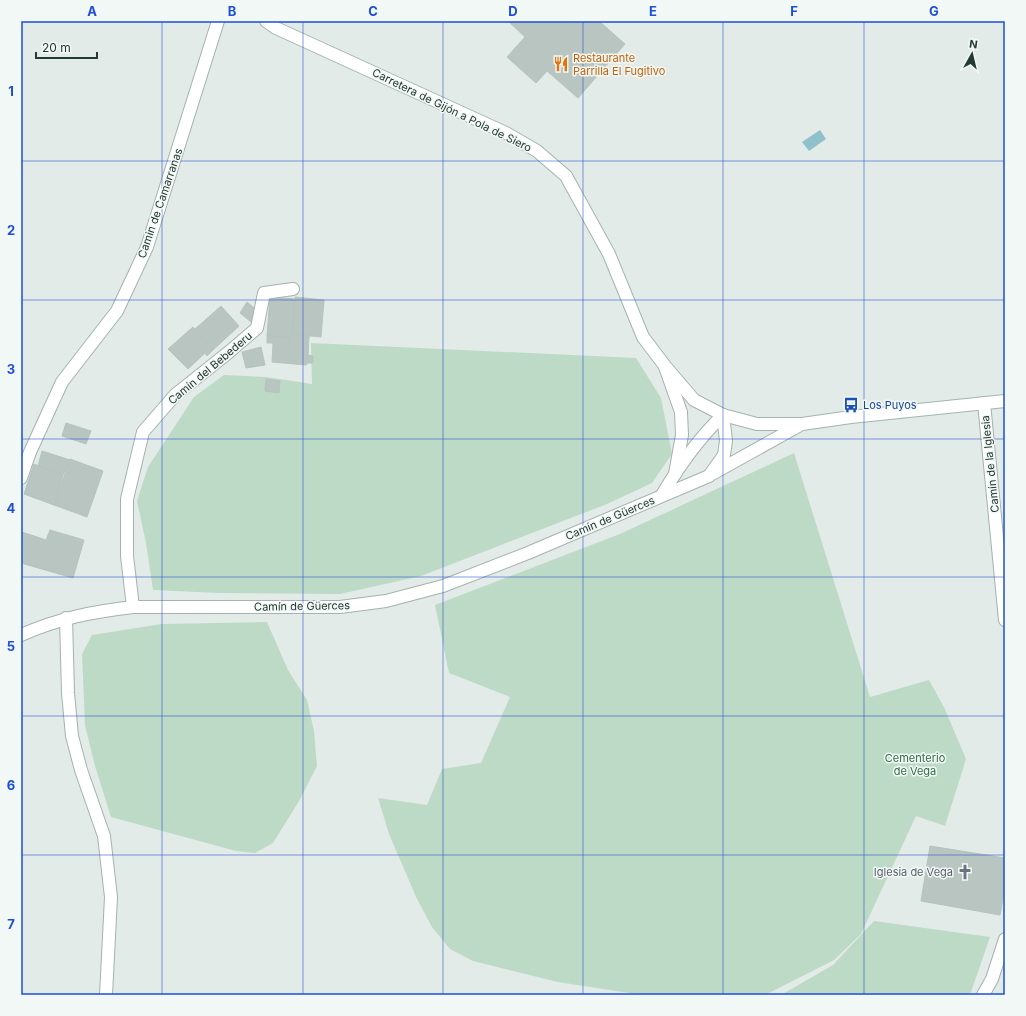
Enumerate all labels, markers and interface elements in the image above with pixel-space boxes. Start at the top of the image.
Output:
text: A [87,3,97,19]
text: B [228,3,237,19]
text: C [368,3,378,19]
text: D [508,3,518,19]
text: E [649,3,657,19]
text: F [790,3,798,19]
text: G [929,3,939,19]
scale bar [36,34,97,60]
north arrow [952,34,992,74]
text: N [968,37,979,52]
text: 20 m [42,40,71,55]
place label: Restaurante Parrilla El Fugitivo [573,51,666,78]
restaurant icon: Restaurante Parrilla El Fugitivo [552,55,570,73]
street label: Carretera de Gijón a Pola de Siero [370,65,534,155]
text: 1 [8,83,14,99]
street label: Camin de Camarranas [135,146,185,260]
text: 2 [7,222,15,238]
street label: Camín del Bebederu [165,329,255,407]
text: 3 [7,361,15,377]
bus stop icon: Los Puyos [842,396,860,414]
place label: Los Puyos [863,398,917,412]
street label: Camín de la Iglesia [978,415,1002,513]
street label: Camín de Güerces [563,493,657,543]
text: 4 [7,500,16,516]
street label: Camín de Güerces [254,598,350,614]
text: 5 [7,638,15,654]
park label: Cementerio de Vega [885,751,946,778]
text: 6 [7,777,15,793]
church icon: Iglesia de Vega [956,863,974,881]
place label: Iglesia de Vega [874,865,953,879]
text: 7 [7,916,15,932]

